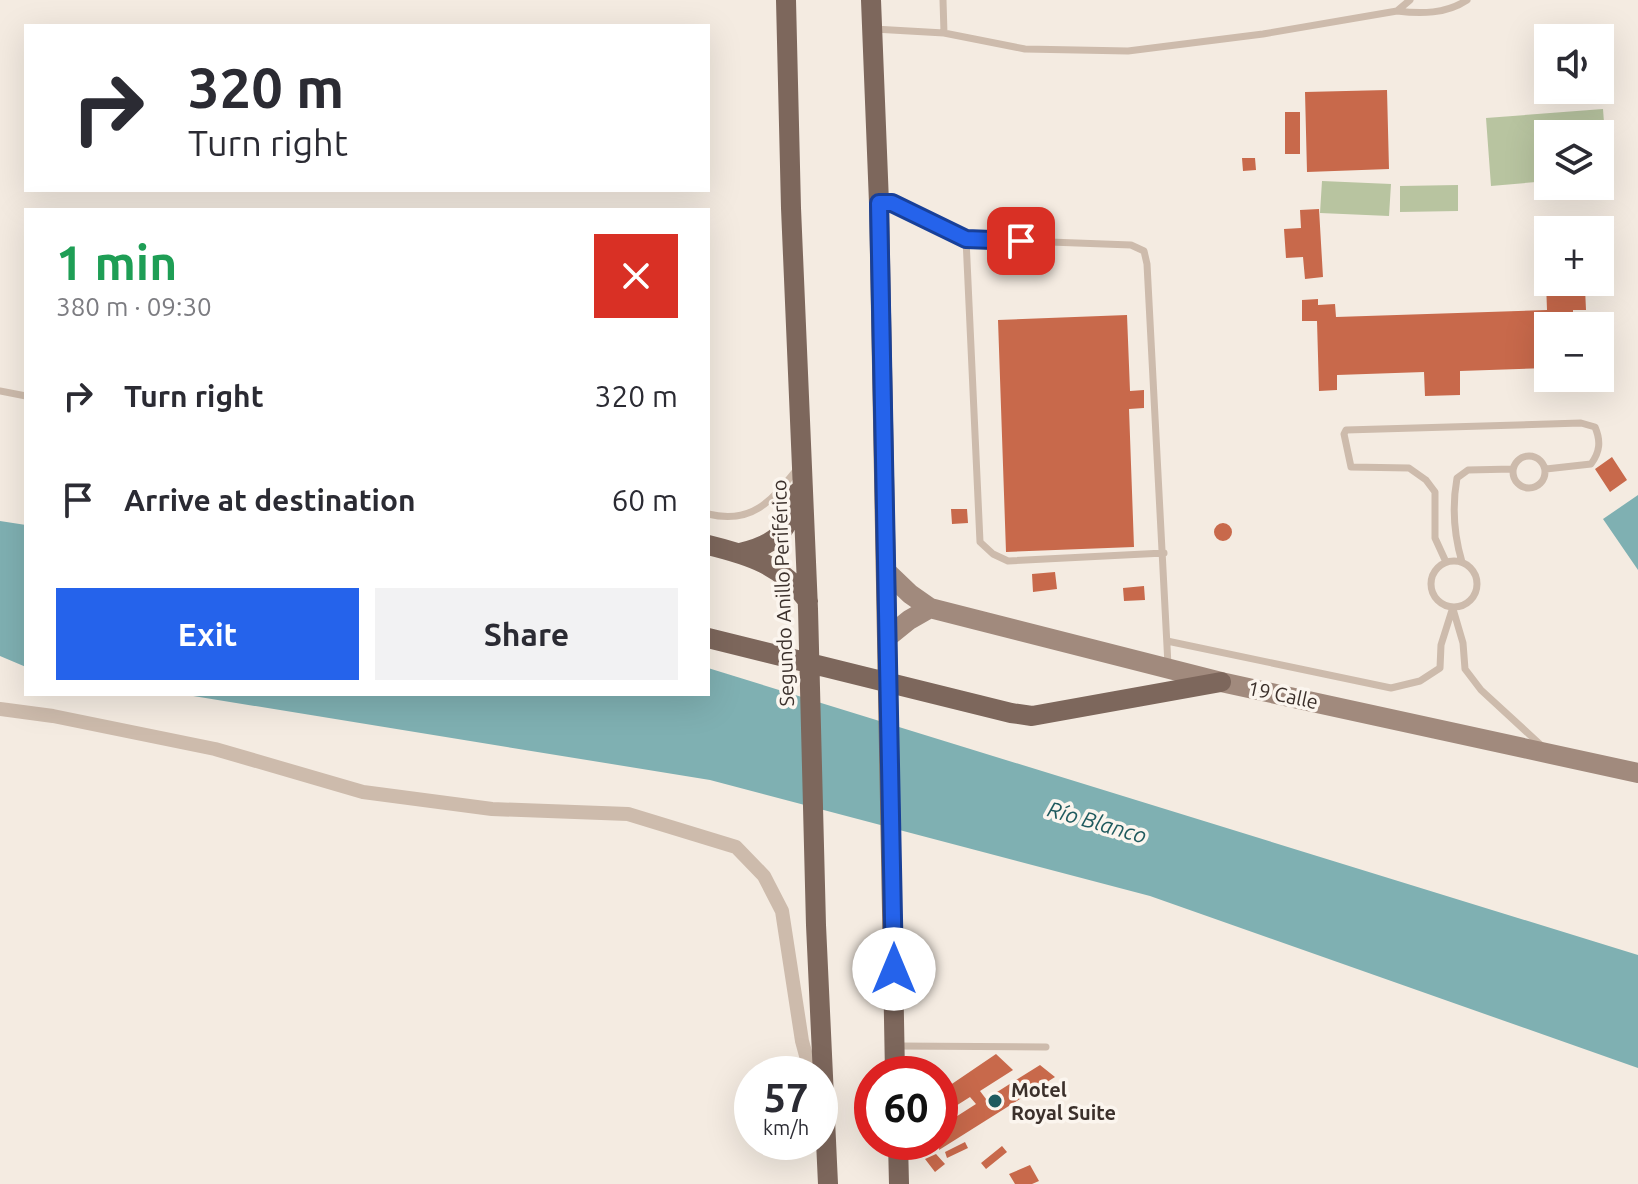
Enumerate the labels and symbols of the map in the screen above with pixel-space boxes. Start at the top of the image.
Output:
pin [987,207,1055,275]
street label: Segundo Anillo Periférico [767,479,798,707]
street label: 19 Calle [1246,676,1320,713]
water label: Río Blanco [1045,796,1149,848]
position arrow [852,927,936,1011]
speed limit sign: 60 [854,1056,958,1160]
place label: Motel Royal Suite [1011,1078,1116,1124]
marker: Motel Royal Suite [986,1092,1004,1110]

